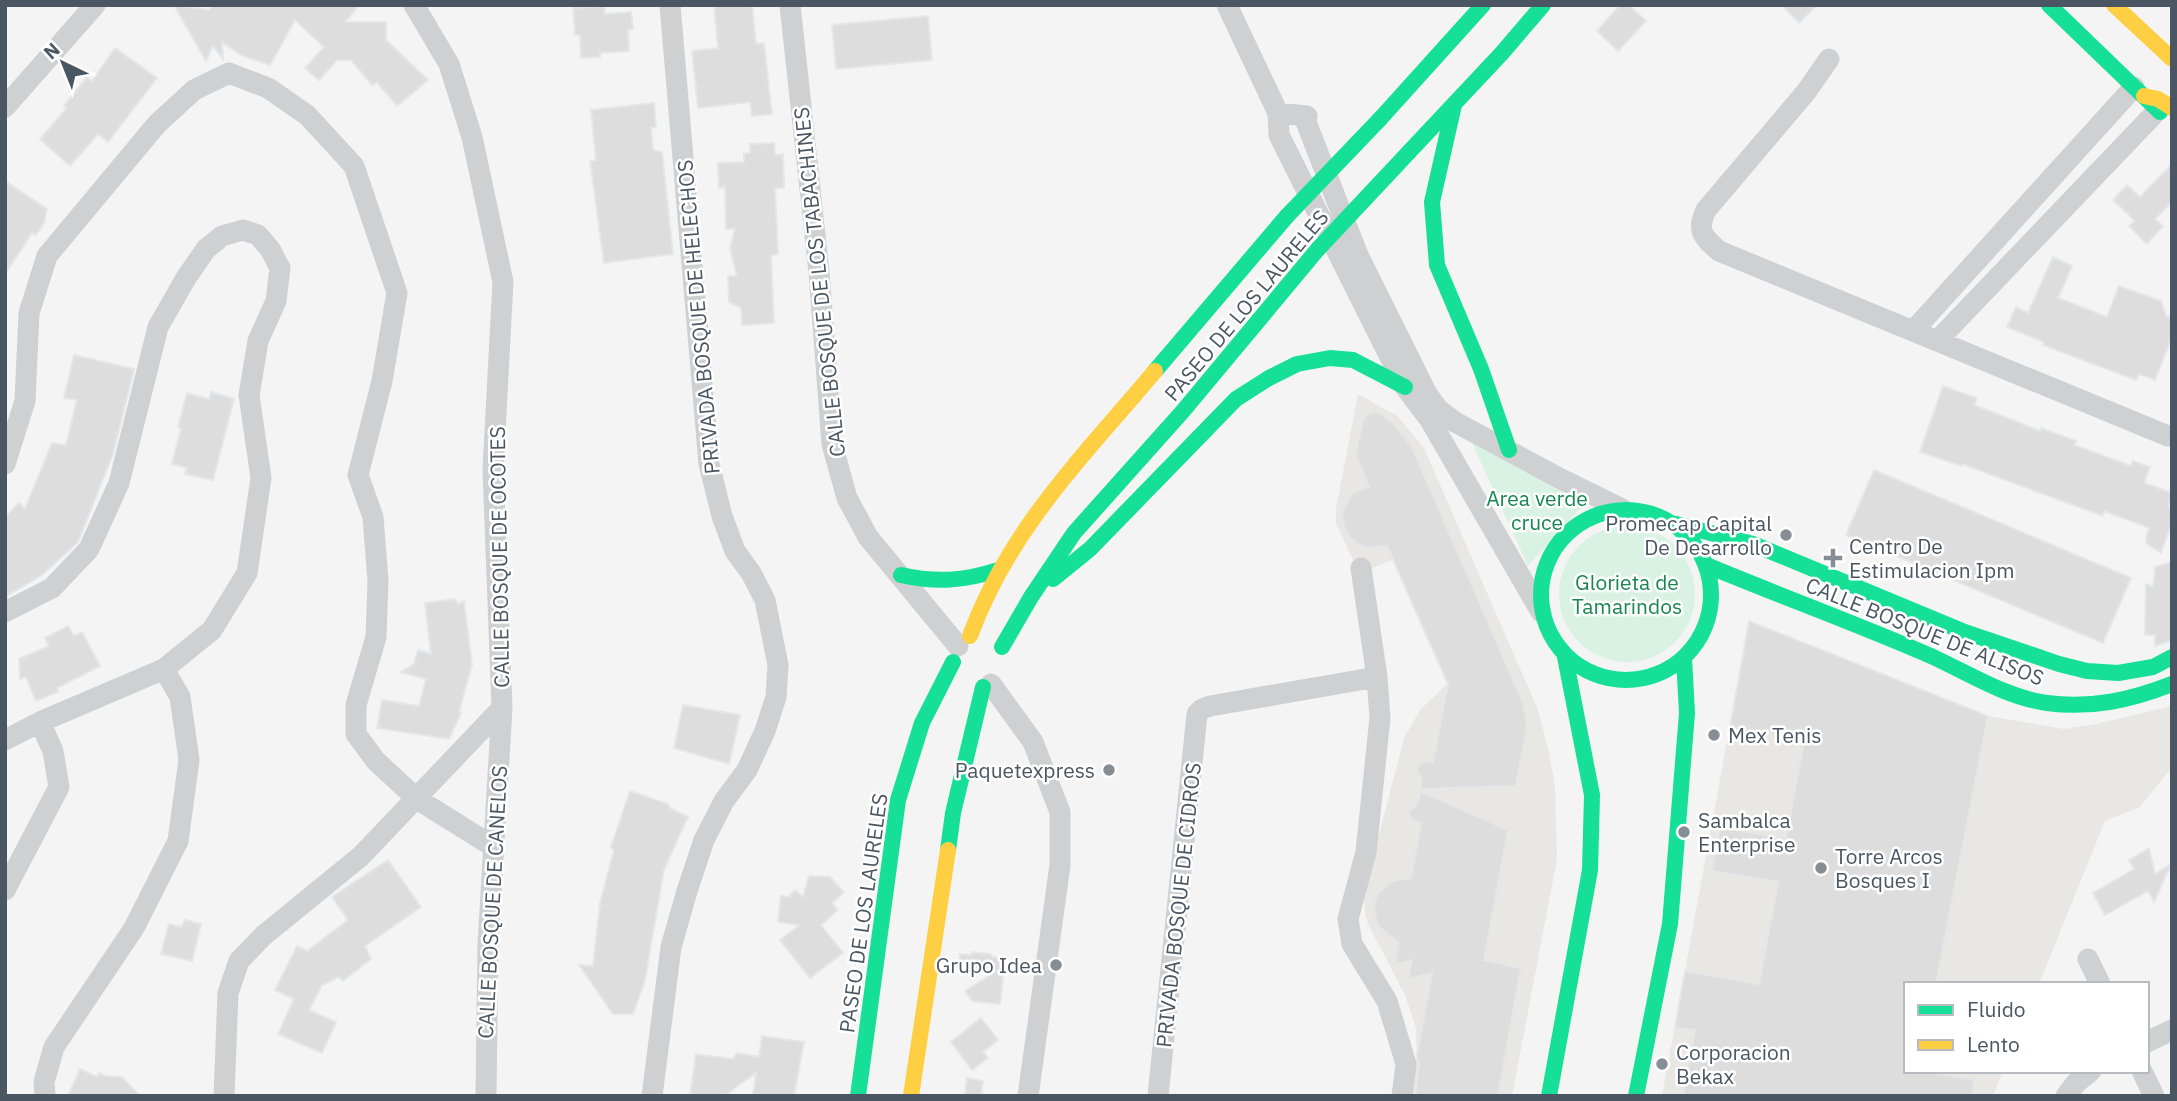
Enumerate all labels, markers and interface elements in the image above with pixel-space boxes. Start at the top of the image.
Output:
north arrow [28,28,98,98]
text: N [38,37,65,64]
street label: CALLE BOSQUE DE LOS TABACHINES [787,106,851,458]
street label: PRIVADA BOSQUE DE HELECHOS [670,159,726,475]
street label: PASEO DE LOS LAURELES [1158,203,1334,407]
street label: CALLE BOSQUE DE OCOTES [483,426,515,688]
park label: Area verde cruce [1486,484,1588,536]
place label: Promecap Capital De Desarrollo [1605,509,1772,561]
marker: Promecap Capital De Desarrollo [1778,527,1794,543]
place label: Centro De Estimulacion Ipm [1849,532,2015,584]
marker: Centro De Estimulacion Ipm [1823,548,1843,568]
park label: Glorieta de Tamarindos [1572,568,1682,620]
street label: CALLE BOSQUE DE ALISOS [1802,570,2048,692]
place label: Mex Tenis [1728,721,1822,749]
marker: Mex Tenis [1706,727,1722,743]
place label: Paquetexpress [955,756,1095,784]
street label: PRIVADA BOSQUE DE CIDROS [1149,761,1207,1049]
marker: Paquetexpress [1101,762,1117,778]
street label: CALLE BOSQUE DE CANELOS [471,765,513,1039]
street label: PASEO DE LOS LAURELES [832,791,894,1035]
place label: Sambalca Enterprise [1698,806,1796,858]
marker: Sambalca Enterprise [1676,824,1692,840]
place label: Torre Arcos Bosques I [1835,842,1943,894]
marker: Torre Arcos Bosques I [1813,860,1829,876]
place label: Grupo Idea [936,951,1042,979]
marker: Grupo Idea [1048,957,1064,973]
legend [1904,982,2149,1073]
text: Fluido [1967,995,2026,1023]
text: Lento [1967,1030,2020,1058]
place label: Corporacion Bekax [1676,1038,1791,1090]
marker: Corporacion Bekax [1654,1056,1670,1072]

